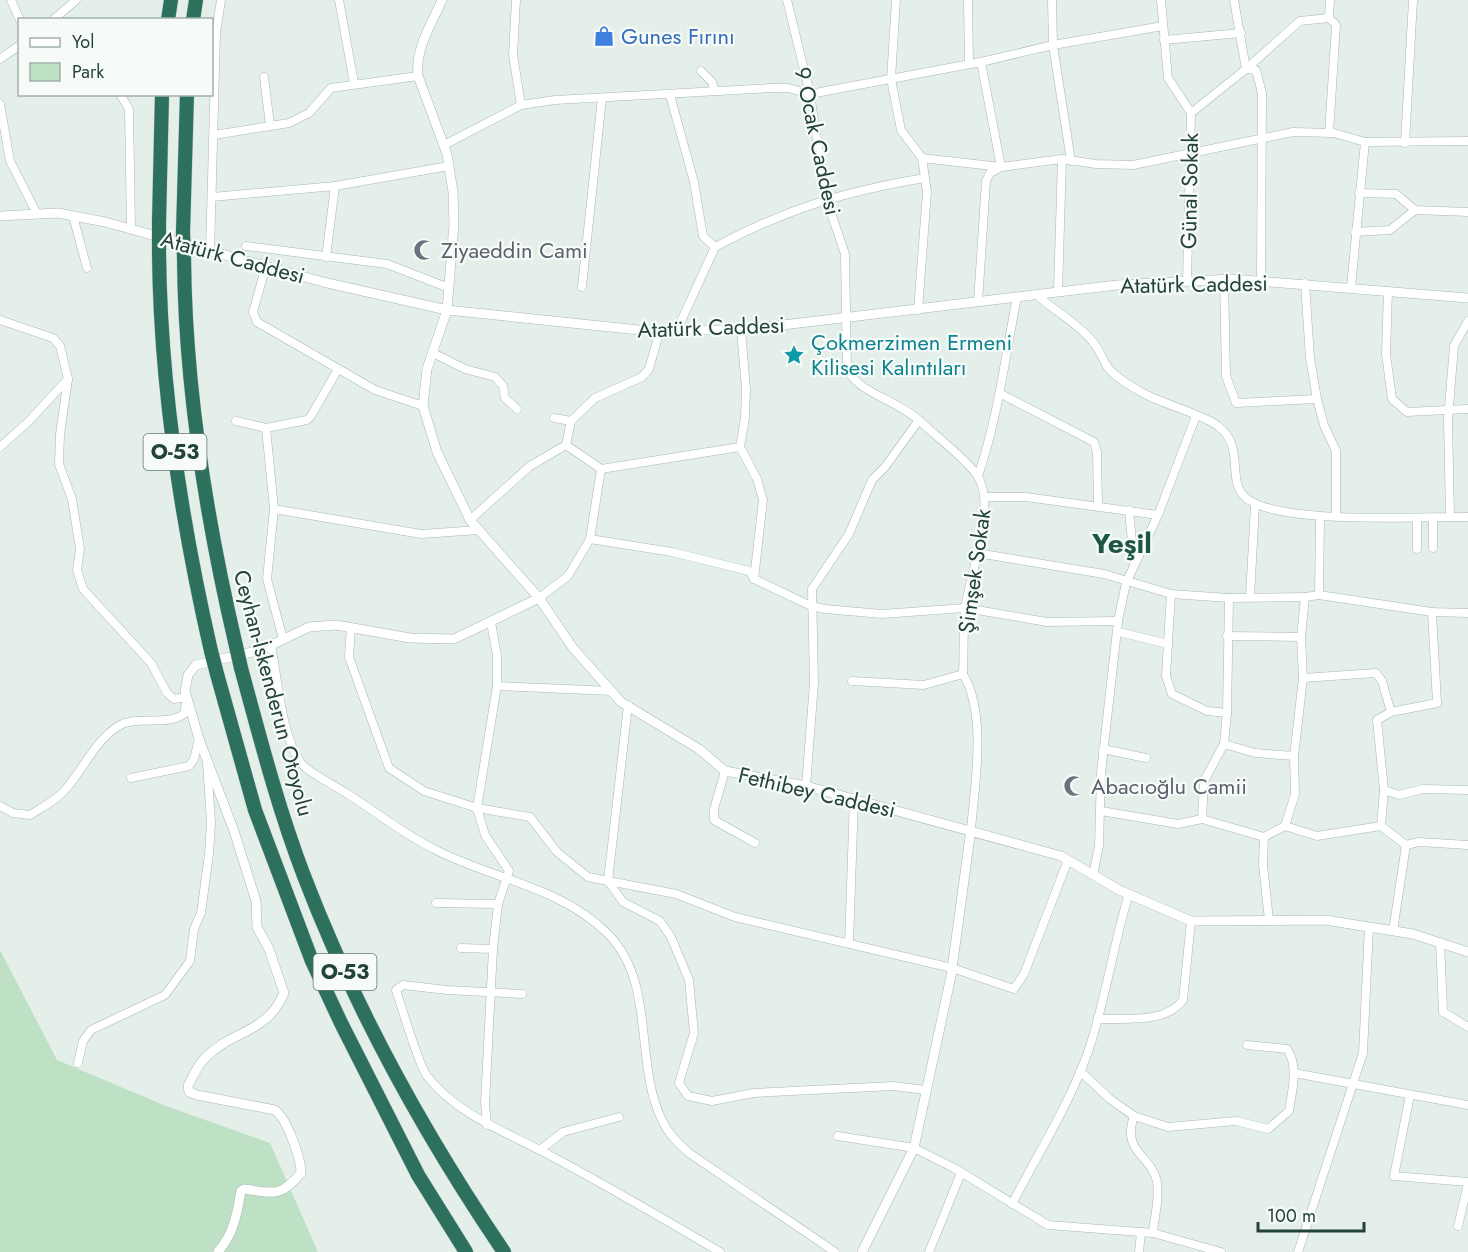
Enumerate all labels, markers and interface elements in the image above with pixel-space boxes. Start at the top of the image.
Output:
legend [18,18,213,96]
place label: Gunes Fırını [621,20,735,52]
shop icon: Gunes Fırını [592,24,616,48]
text: Yol [72,29,94,55]
text: Park [72,59,104,85]
street label: 9 Ocak Caddesi [787,64,849,218]
street label: Günal Sokak [1172,132,1206,249]
street label: Atatürk Caddesi [158,222,308,292]
place label: Ziyaeddin Cami [441,234,588,266]
mosque icon: Ziyaeddin Cami [412,238,436,262]
street label: Atatürk Caddesi [1120,267,1268,301]
street label: Atatürk Caddesi [637,308,785,346]
place label: Çokmerzimen Ermeni Kilisesi Kalıntıları [811,326,1012,383]
place icon: Çokmerzimen Ermeni Kilisesi Kalıntıları [782,343,806,367]
road number: O-53 [144,434,207,470]
street label: Şimşek Sokak [949,506,999,635]
district label: Yeşil [1091,523,1152,564]
street label: Ceyhan-İskenderun Otoyolu [226,566,322,820]
street label: Fethibey Caddesi [735,758,899,826]
place label: Abacıoğlu Camii [1091,770,1247,802]
mosque icon: Abacıoğlu Camii [1062,774,1086,798]
road number: O-53 [314,954,376,990]
scale bar [1258,1195,1364,1233]
text: 100 m [1267,1203,1316,1229]

